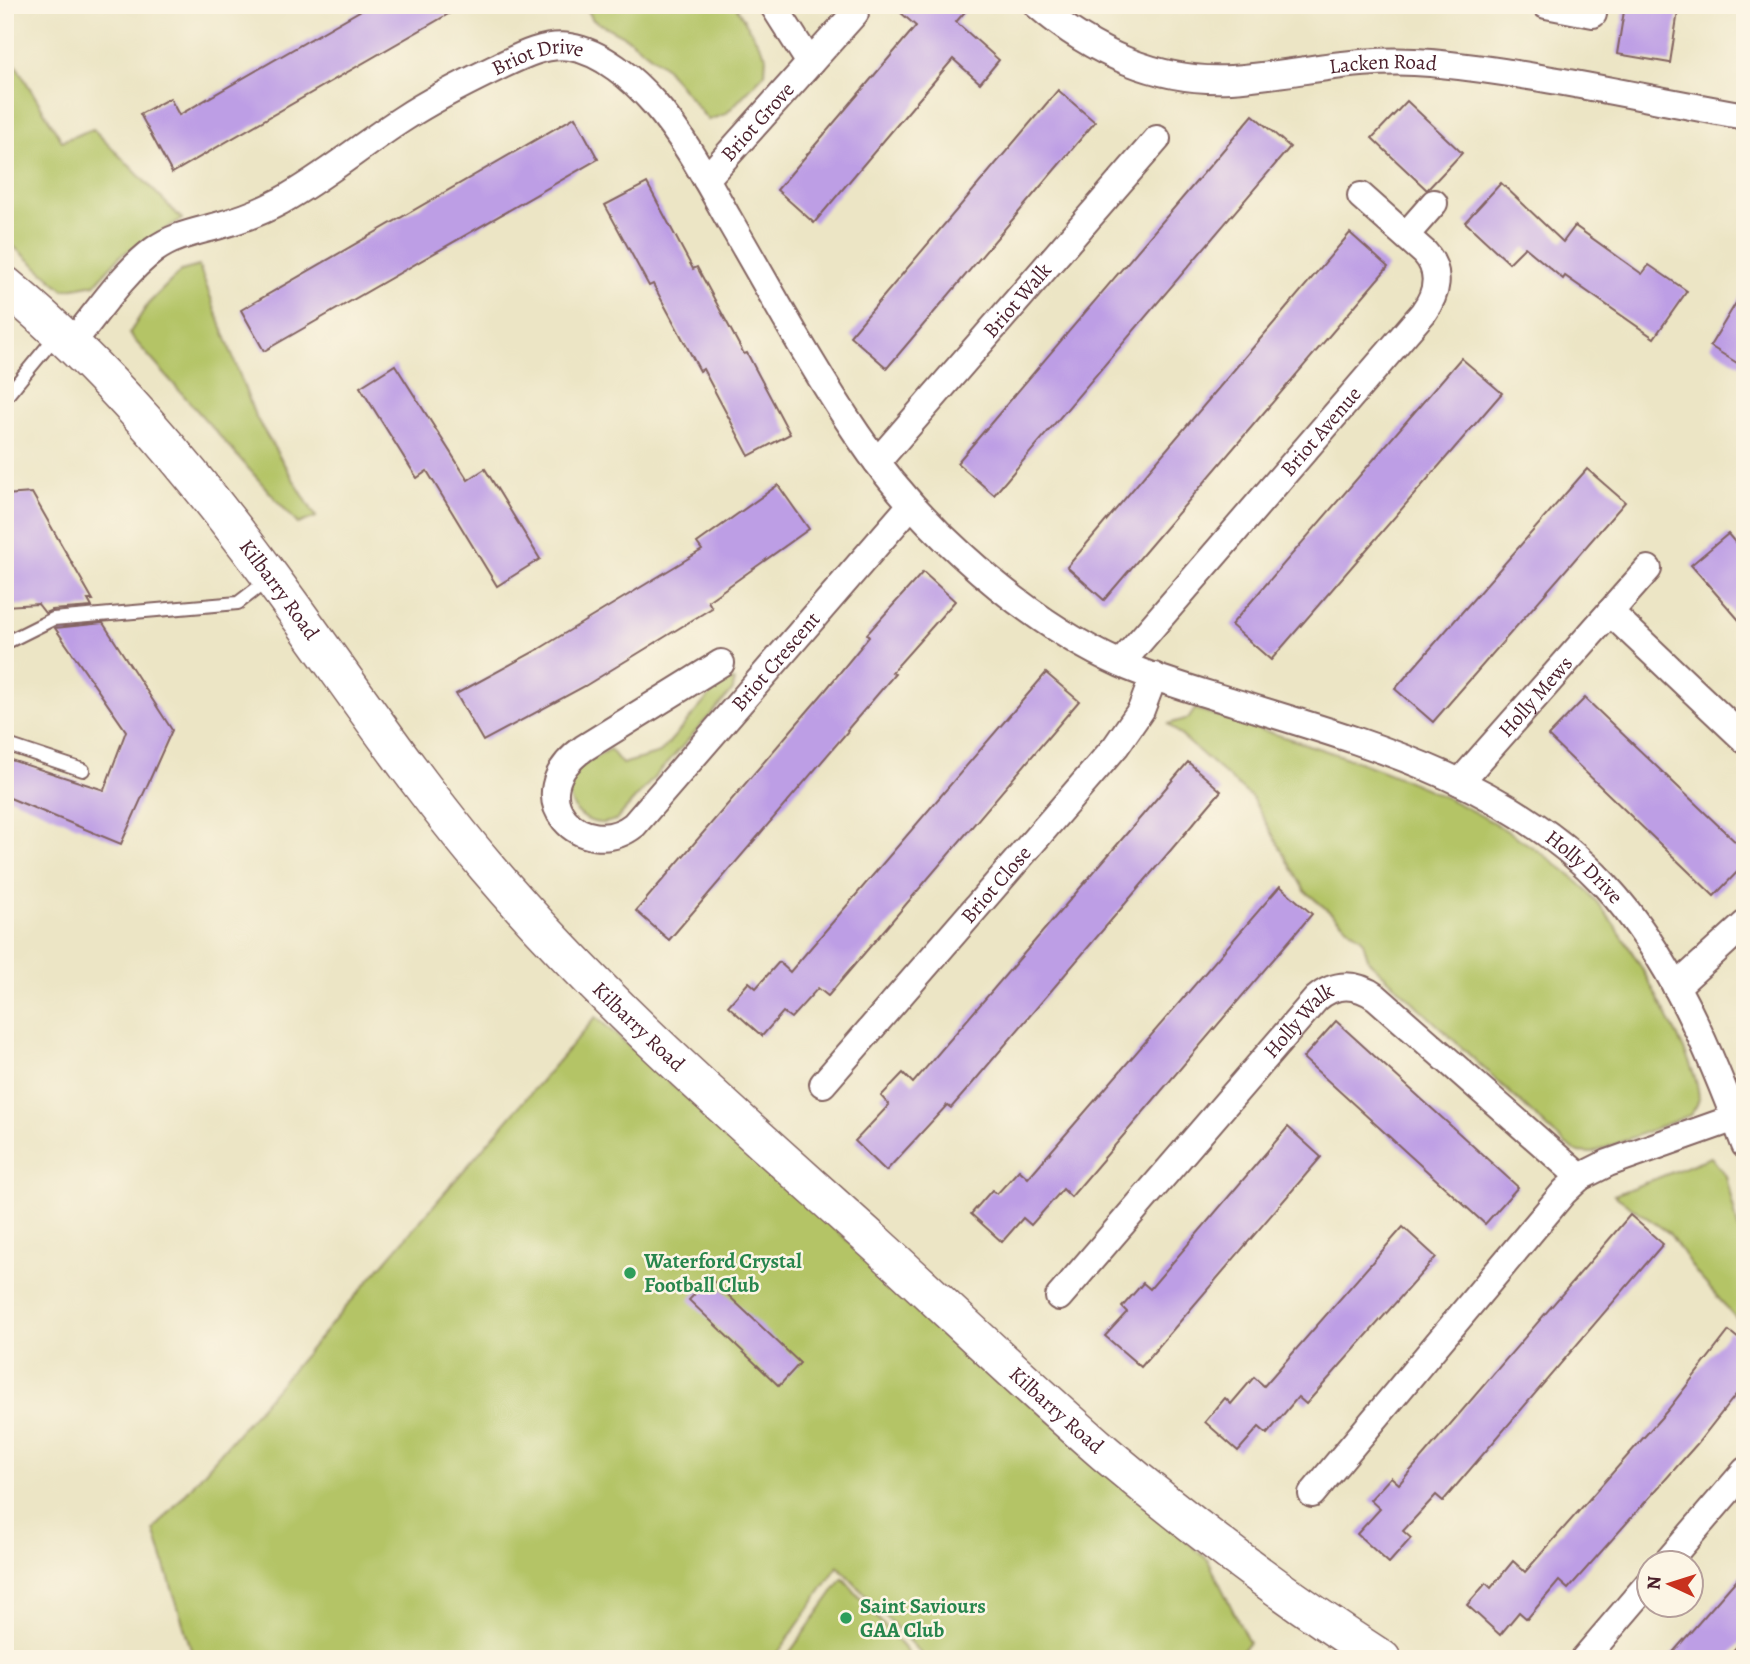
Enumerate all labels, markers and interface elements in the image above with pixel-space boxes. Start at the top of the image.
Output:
street label: Briot Drive [487,32,587,82]
street label: Lacken Road [1327,47,1439,80]
street label: Briot Grove [714,76,801,167]
street label: Briot Walk [977,256,1058,344]
street label: Briot Avenue [1274,380,1368,482]
street label: Kilbarry Road [233,533,326,646]
street label: Briot Crescent [725,606,826,717]
street label: Holly Mews [1492,650,1579,743]
street label: Holly Drive [1540,823,1629,910]
street label: Briot Close [954,840,1037,929]
street label: Kilbarry Road [586,975,692,1078]
street label: Holly Walk [1257,976,1339,1064]
place label: Waterford Crystal Football Club [643,1247,802,1299]
marker: Waterford Crystal Football Club [622,1265,638,1281]
street label: Kilbarry Road [1003,1360,1110,1460]
north arrow [1634,1548,1704,1618]
text: N [1641,1575,1668,1591]
place label: Saint Saviours GAA Club [860,1592,986,1644]
marker: Saint Saviours GAA Club [838,1610,854,1626]

